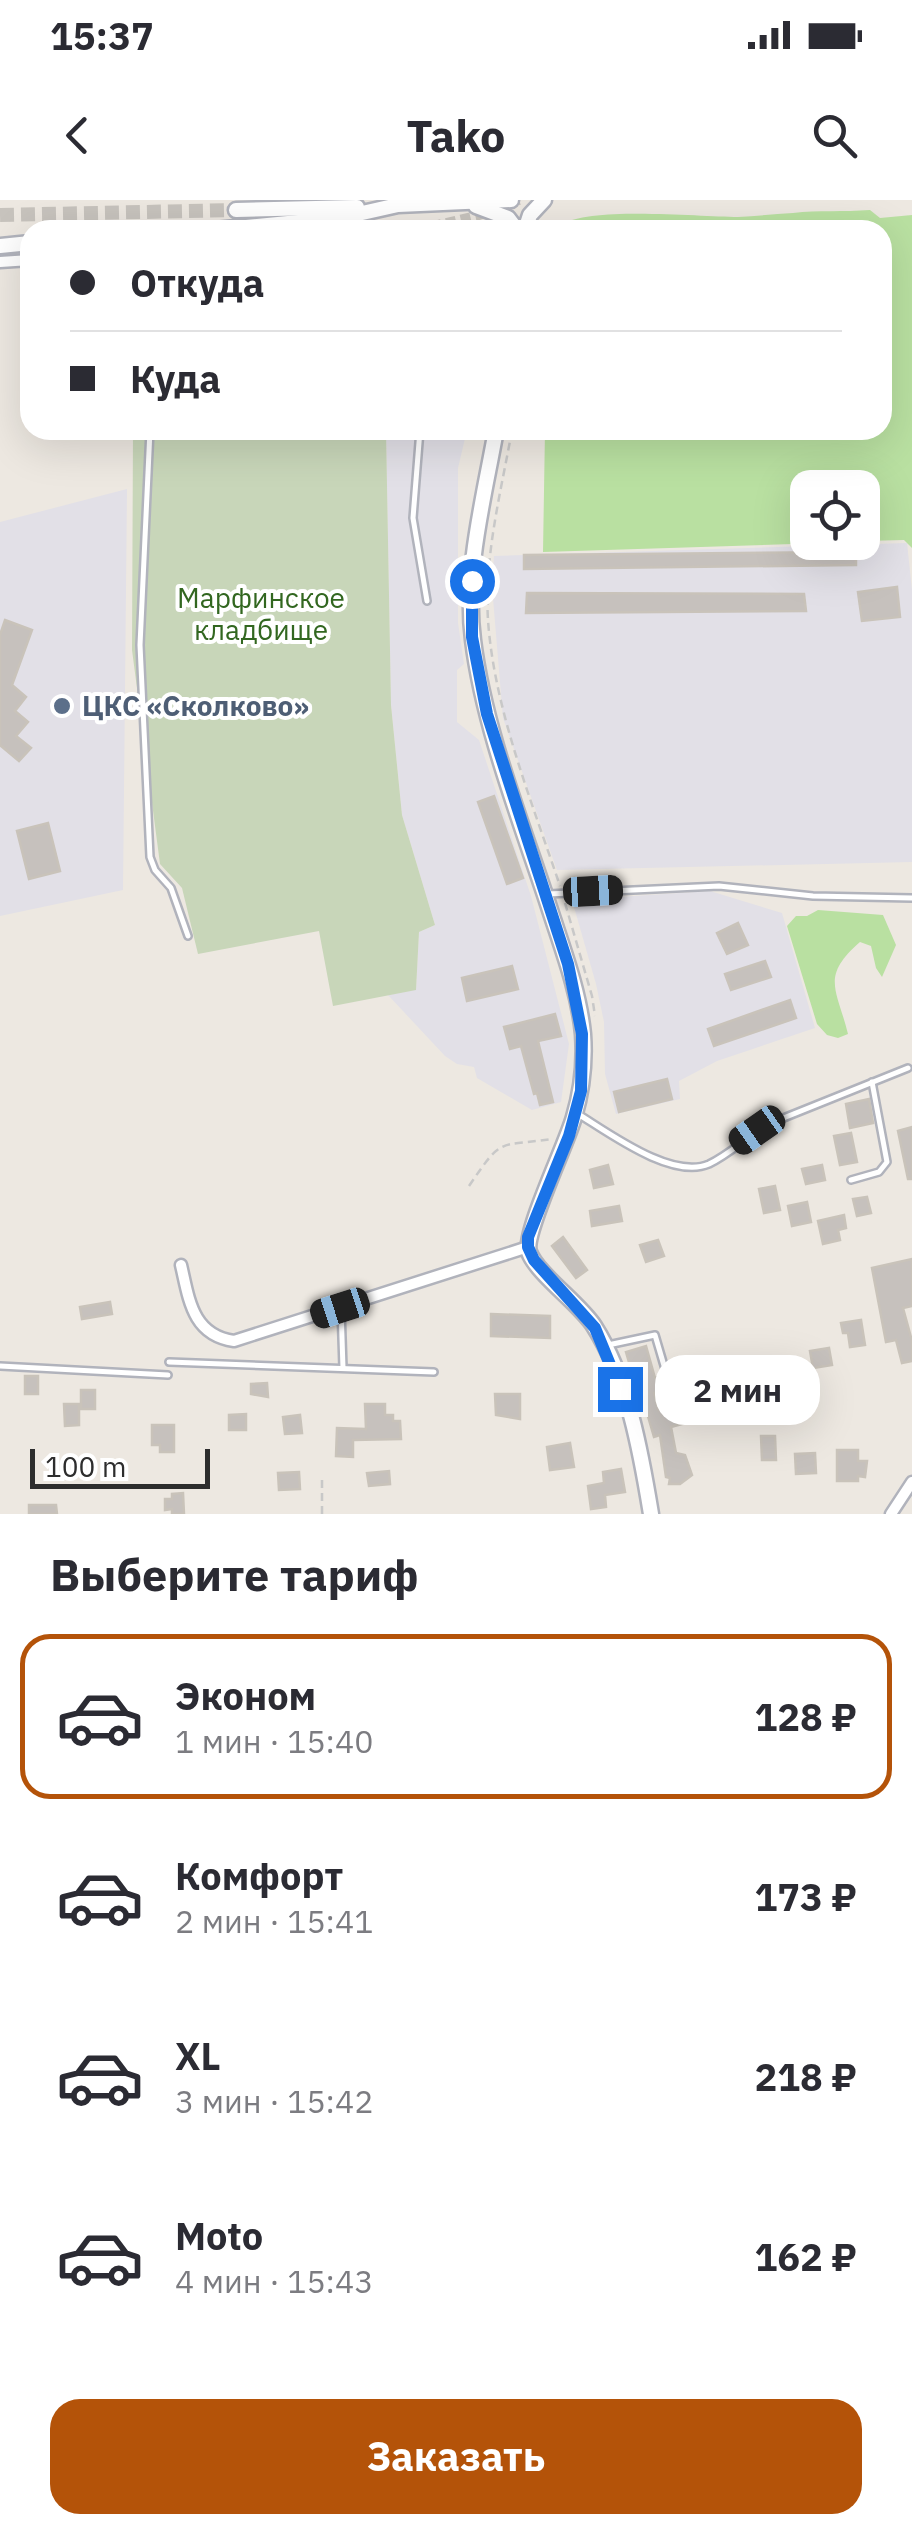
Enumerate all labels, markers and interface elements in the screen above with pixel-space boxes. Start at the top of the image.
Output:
text: 15:37 [50,11,154,60]
text: Tako [407,106,505,164]
icon: back [50,108,105,163]
icon: search [807,108,862,163]
text: Откуда [130,258,264,307]
text: Куда [130,354,221,403]
map controls [790,470,880,560]
button: locate [790,470,880,560]
route start [450,559,495,604]
park label: Марфинское кладбище [177,579,345,648]
place label: ЦКС «Сколково» [82,687,309,724]
marker: ЦКС «Сколково» [51,695,73,717]
car [562,874,624,908]
car [724,1101,790,1159]
car [307,1284,373,1332]
callout: 2 мин [655,1354,820,1424]
route end [598,1367,643,1412]
text: 2 мин [693,1369,782,1411]
scale bar [30,1444,210,1488]
text: 100 m [45,1448,126,1485]
text: Выберите тариф [50,1545,419,1603]
text: Эконом [175,1671,316,1720]
icon: car [55,1672,145,1762]
text: 128 ₽ [755,1692,857,1741]
text: 1 мин · 15:40 [175,1720,373,1762]
text: Комфорт [175,1851,343,1900]
icon: car [55,1852,145,1942]
text: 173 ₽ [755,1872,857,1921]
text: 2 мин · 15:41 [175,1900,373,1942]
text: XL [175,2031,221,2080]
icon: car [55,2032,145,2122]
text: 218 ₽ [755,2052,857,2101]
text: 3 мин · 15:42 [175,2080,373,2122]
text: Moto [175,2211,263,2260]
icon: car [55,2212,145,2302]
text: 162 ₽ [755,2232,857,2281]
text: 4 мин · 15:43 [175,2260,373,2302]
button: Заказать [50,2399,862,2514]

